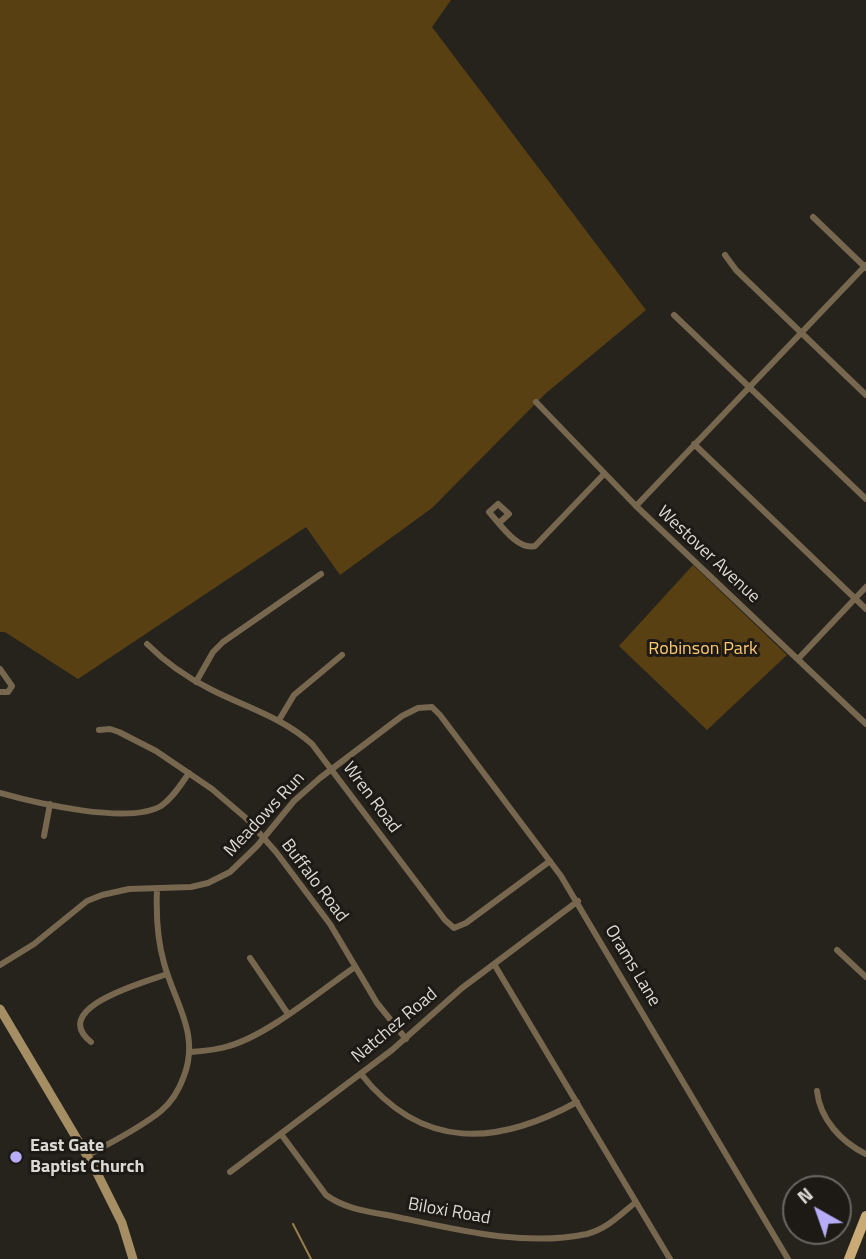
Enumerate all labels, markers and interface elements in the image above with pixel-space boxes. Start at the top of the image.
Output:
street label: Westover Avenue [652,502,764,608]
park label: Robinson Park [648,639,758,661]
street label: Wren Road [337,758,405,838]
street label: Meadows Run [220,768,310,862]
street label: Buffalo Road [276,835,352,927]
street label: Orams Lane [599,921,665,1011]
street label: Natchez Road [348,984,442,1068]
place label: East Gate Baptist Church [30,1136,145,1178]
marker: East Gate Baptist Church [8,1149,24,1165]
north arrow [782,1175,852,1245]
text: N [790,1180,819,1210]
street label: Biloxi Road [406,1194,492,1230]

